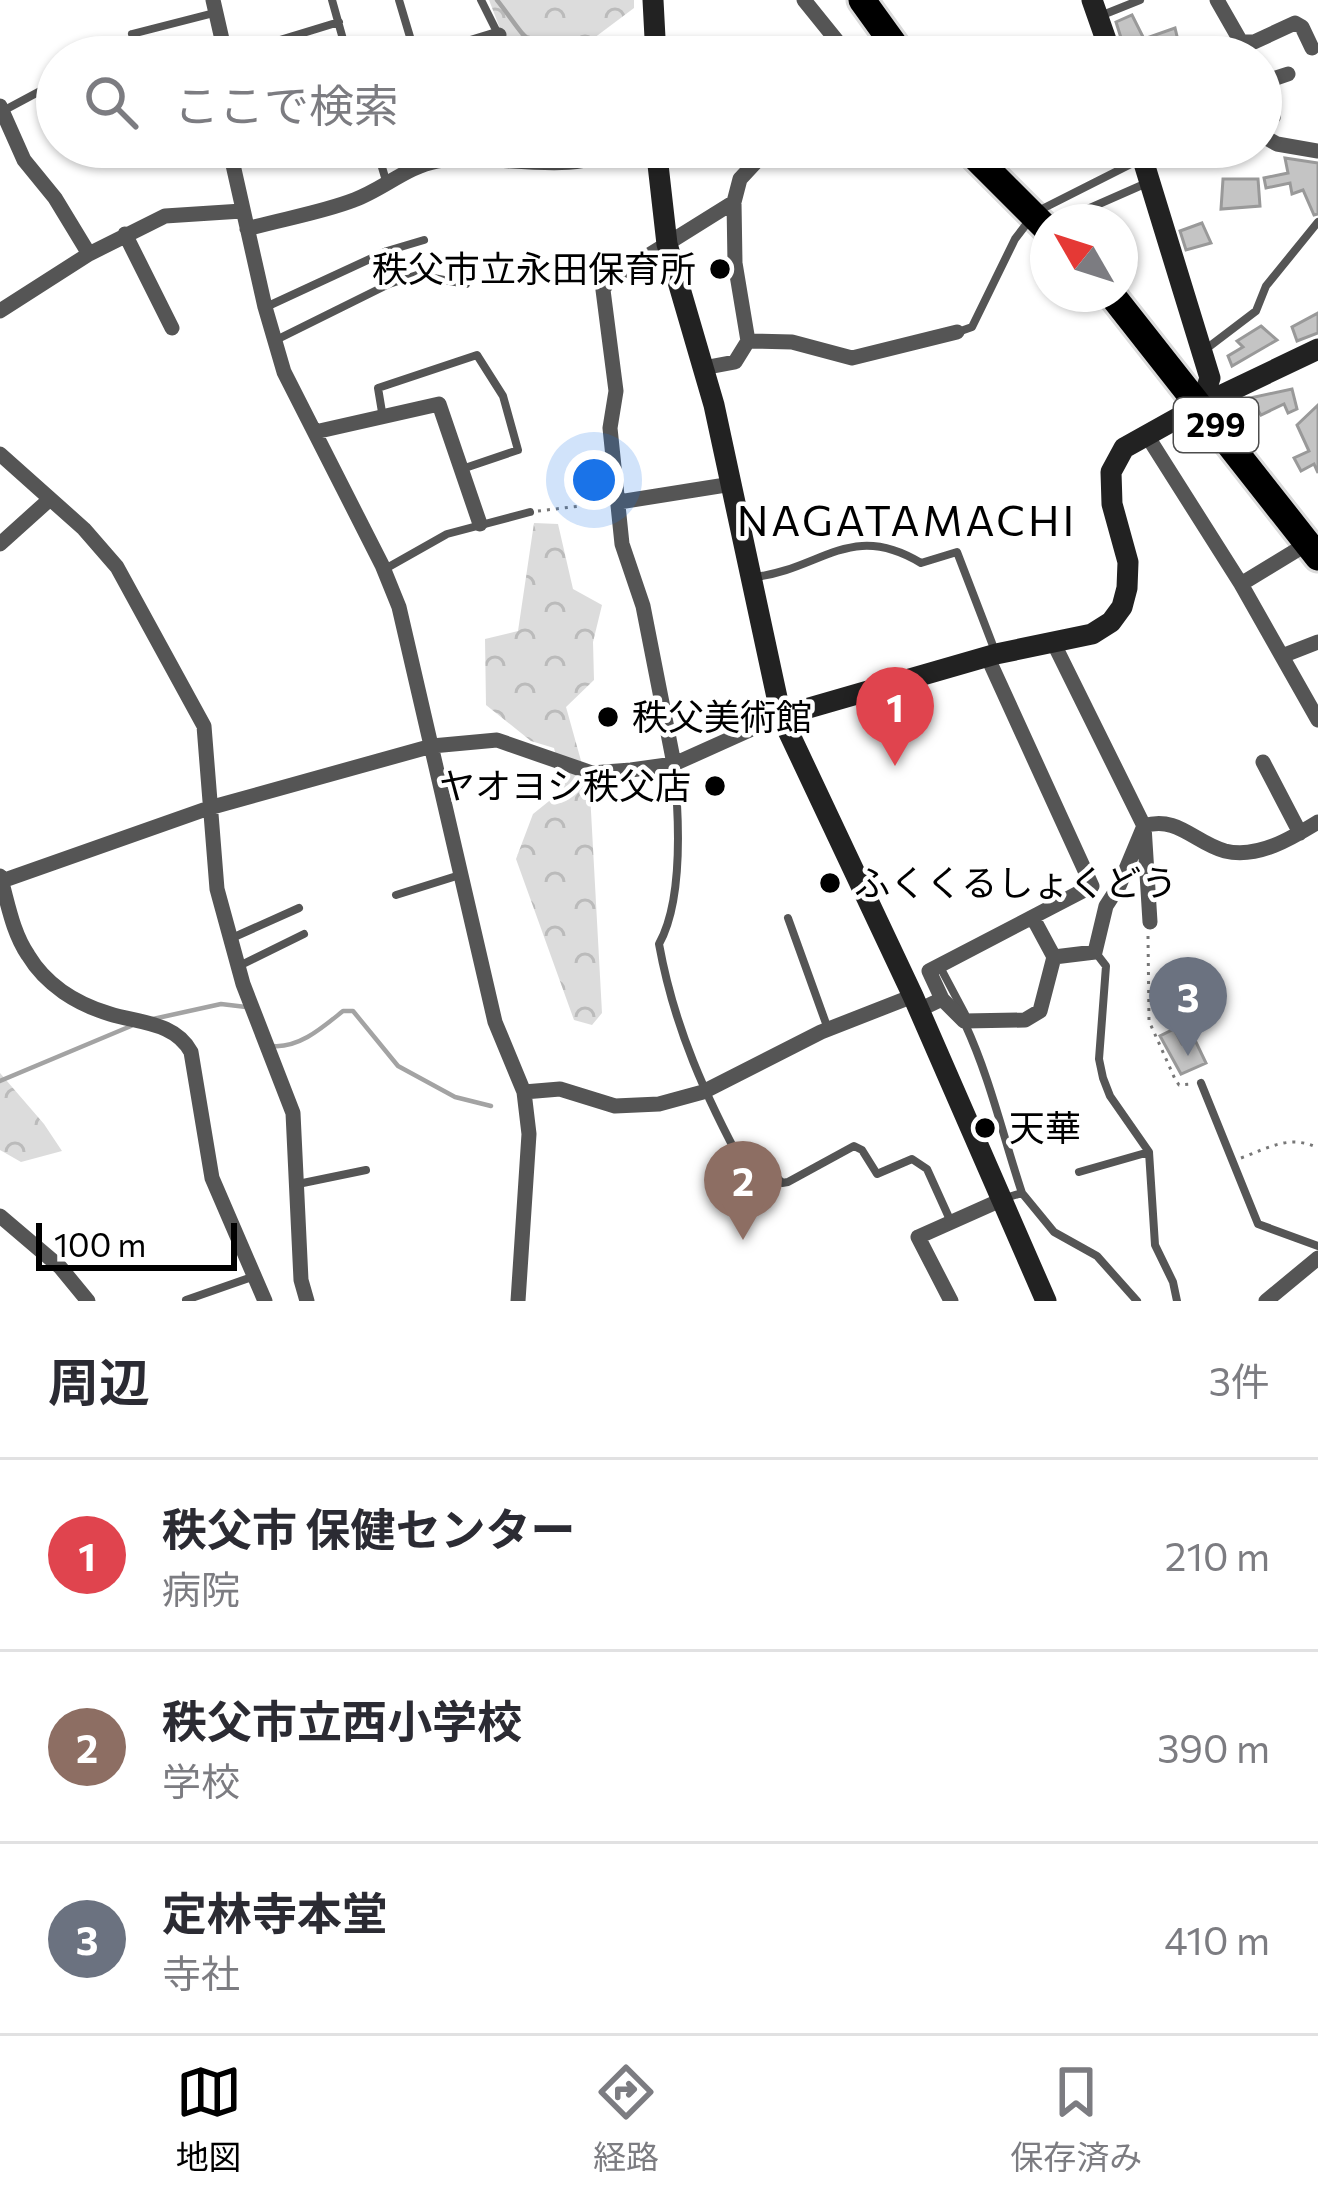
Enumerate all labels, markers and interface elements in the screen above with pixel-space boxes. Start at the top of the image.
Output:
search box [36,36,1282,168]
icon: search [78,69,144,135]
text: ここで検索 [174,76,399,131]
north arrow [1030,204,1138,312]
place label: 秩父市立永田保育所 [372,245,696,289]
marker: 秩父市立永田保育所 [707,256,733,282]
road number: 299 [1174,398,1258,452]
your location [564,450,624,510]
district label: NAGATAMACHI [737,493,1077,545]
pin: 1 [856,667,934,766]
place label: 秩父美術館 [632,693,812,737]
marker: 秩父美術館 [595,704,621,730]
place label: ヤオヨシ秩父店 [439,762,691,806]
marker: ヤオヨシ秩父店 [702,773,728,799]
place label: ふくくるしょくどう [854,859,1177,903]
marker: ふくくるしょくどう [817,870,843,896]
pin: 3 [1149,957,1227,1056]
place label: 天華 [1009,1104,1081,1148]
marker: 天華 [972,1115,998,1141]
pin: 2 [704,1141,782,1240]
scale bar [36,1217,237,1270]
text: 100 m [54,1223,146,1264]
text: 周辺 [48,1349,150,1412]
text: 3件 [1209,1356,1270,1404]
text: 秩父市 保健センター [162,1500,576,1555]
text: 1 [78,1531,96,1579]
text: 210 m [1165,1531,1270,1579]
text: 病院 [162,1564,240,1612]
text: 秩父市立西小学校 [162,1692,522,1747]
text: 2 [76,1723,98,1771]
text: 390 m [1157,1723,1270,1771]
text: 学校 [162,1756,240,1804]
text: 定林寺本堂 [162,1884,387,1939]
text: 3 [76,1915,98,1963]
text: 410 m [1164,1915,1270,1963]
text: 寺社 [162,1948,240,1996]
tab: 地図 [176,2059,242,2179]
tab: 経路 [593,2059,659,2179]
tab: 保存済み [1010,2059,1142,2179]

